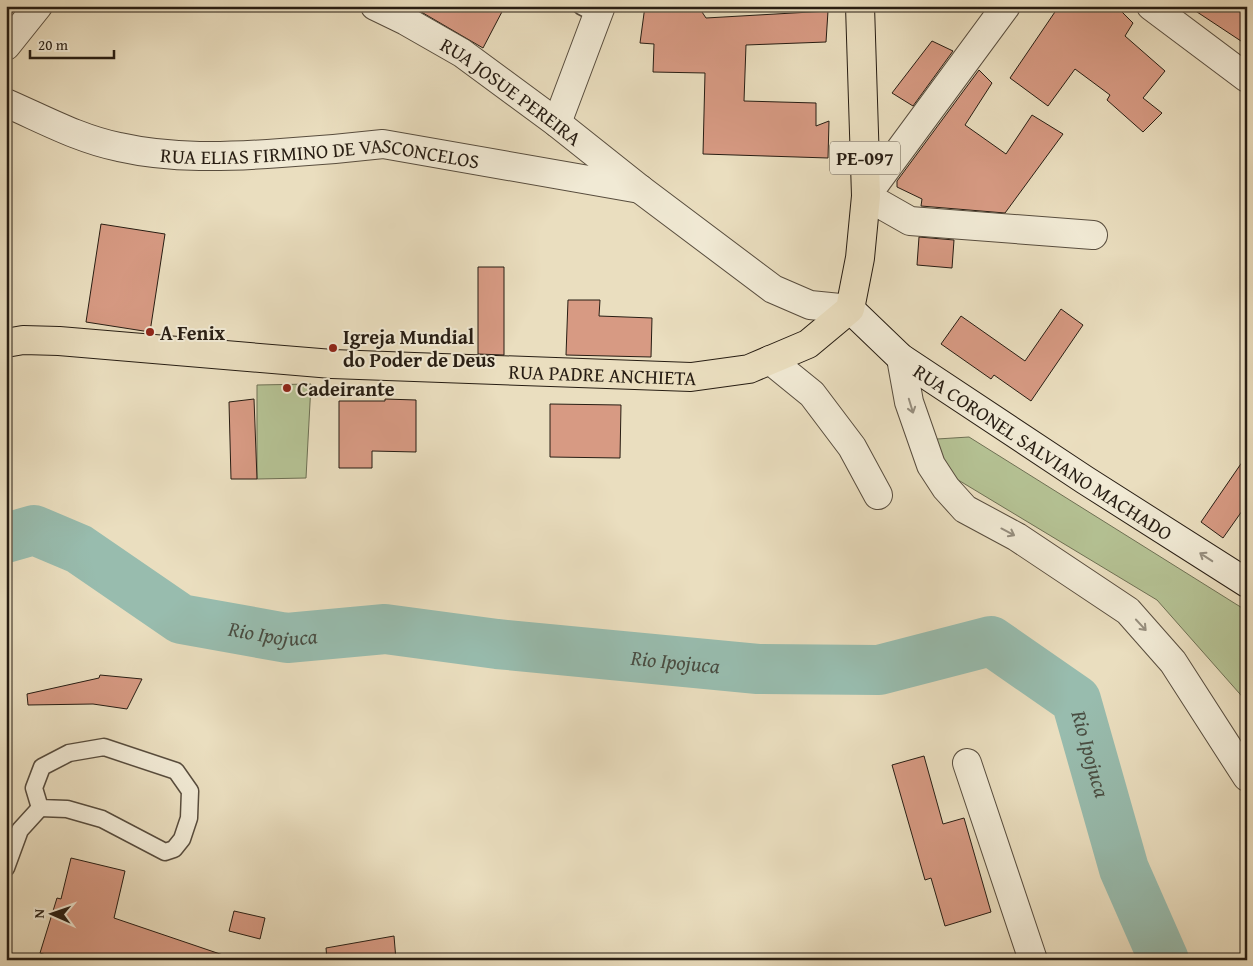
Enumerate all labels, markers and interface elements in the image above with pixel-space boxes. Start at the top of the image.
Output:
scale bar [30,28,114,60]
street label: RUA JOSUE PEREIRA [436,29,588,152]
text: 20 m [38,34,69,55]
street label: RUA ELIAS FIRMINO DE VASCONCELOS [159,130,482,175]
road number: PE-097 [830,142,900,174]
place label: A Fenix [160,318,226,347]
place label: Igreja Mundial do Poder de Deus [343,322,495,374]
marker: A Fenix [144,326,156,338]
marker: Igreja Mundial do Poder de Deus [327,342,339,354]
street label: RUA PADRE ANCHIETA [508,356,697,392]
street label: RUA CORONEL SALVIANO MACHADO [908,356,1178,547]
place label: Cadeirante [297,374,395,403]
marker: Cadeirante [281,382,293,394]
one-way arrow [907,397,916,413]
one-way arrow [1000,528,1015,537]
one-way arrow [1199,552,1213,562]
water label: Rio Ipojuca [225,612,319,654]
one-way arrow [1135,618,1147,631]
water label: Rio Ipojuca [628,641,722,681]
water label: Rio Ipojuca [1064,706,1118,801]
north arrow [28,888,78,938]
text: N [29,908,49,919]

